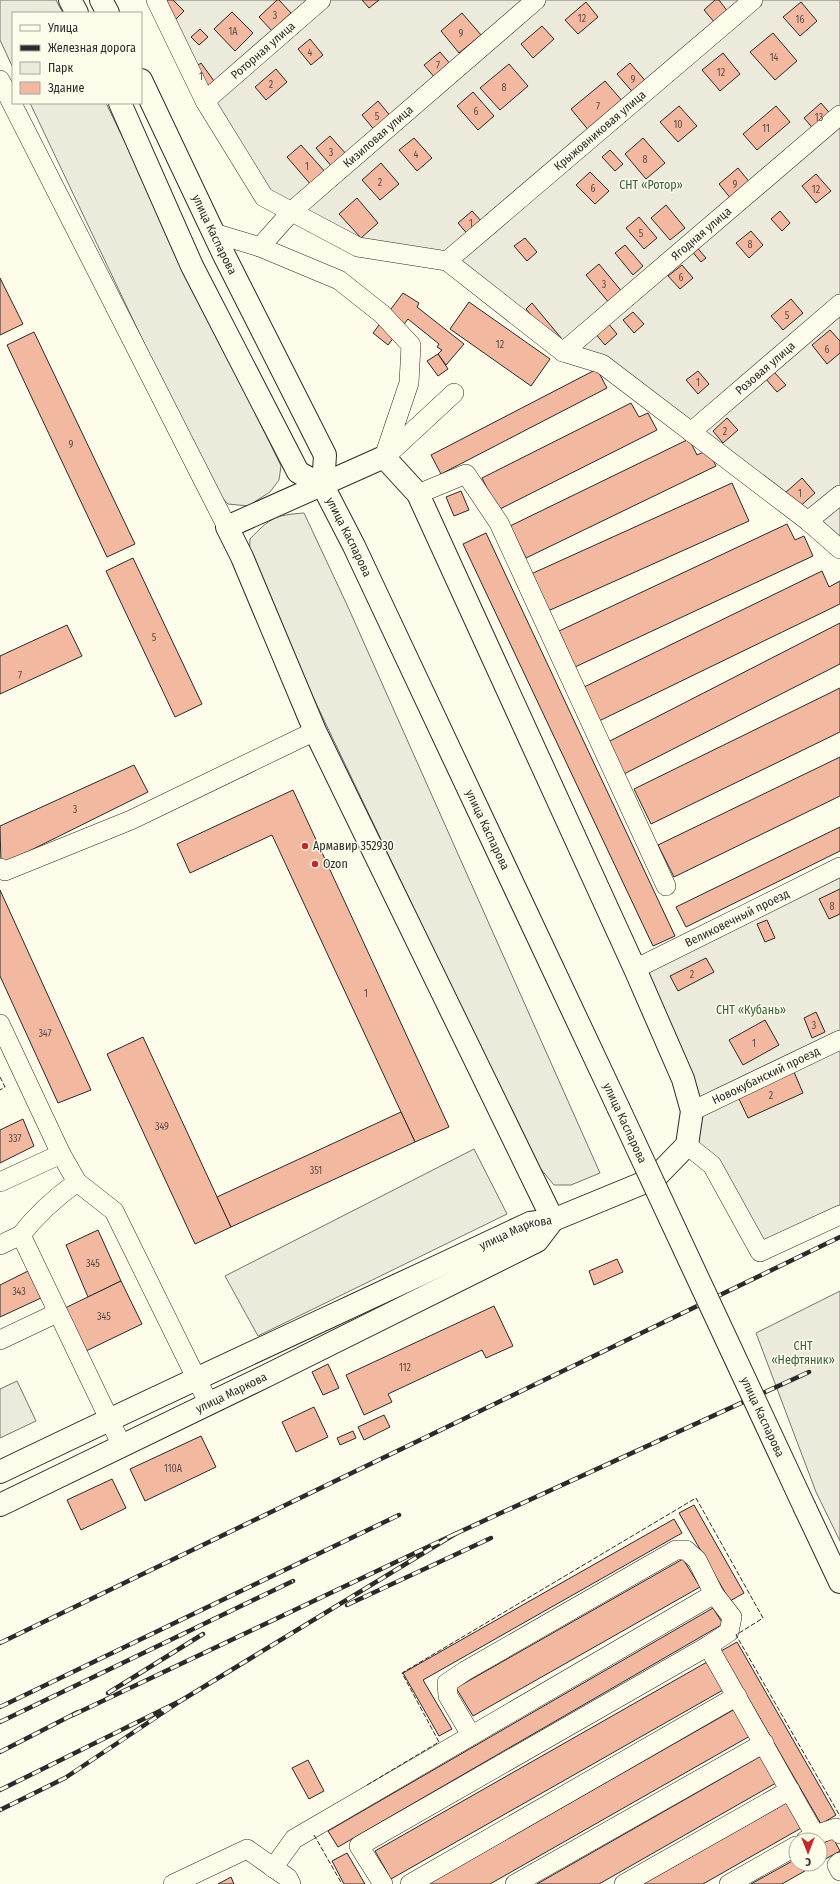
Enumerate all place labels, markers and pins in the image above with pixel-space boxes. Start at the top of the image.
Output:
place label: Армавир 352930 [313,839,394,853]
marker: Армавир 352930 [300,841,310,851]
place label: Ozon [323,857,348,871]
marker: Ozon [310,859,320,869]

